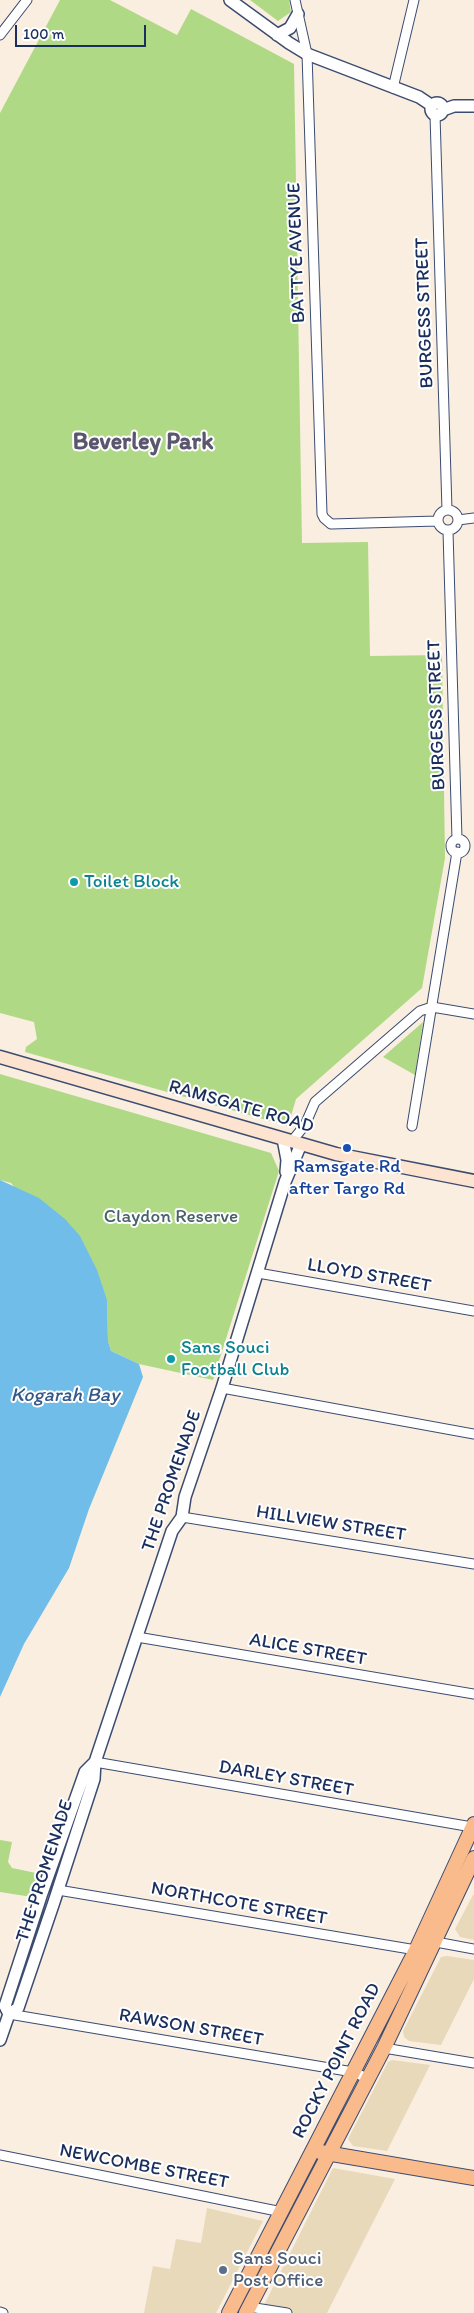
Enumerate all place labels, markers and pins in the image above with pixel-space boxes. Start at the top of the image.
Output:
place label: Toilet Block [84,871,179,893]
marker: Toilet Block [68,876,80,888]
marker: Ramsgate Rd after Targo Rd [341,1142,353,1154]
place label: Ramsgate Rd after Targo Rd [289,1156,405,1200]
place label: Sans Souci Football Club [181,1337,289,1381]
marker: Sans Souci Football Club [165,1353,177,1365]
place label: Sans Souci Post Office [233,2248,323,2292]
marker: Sans Souci Post Office [217,2264,229,2276]

